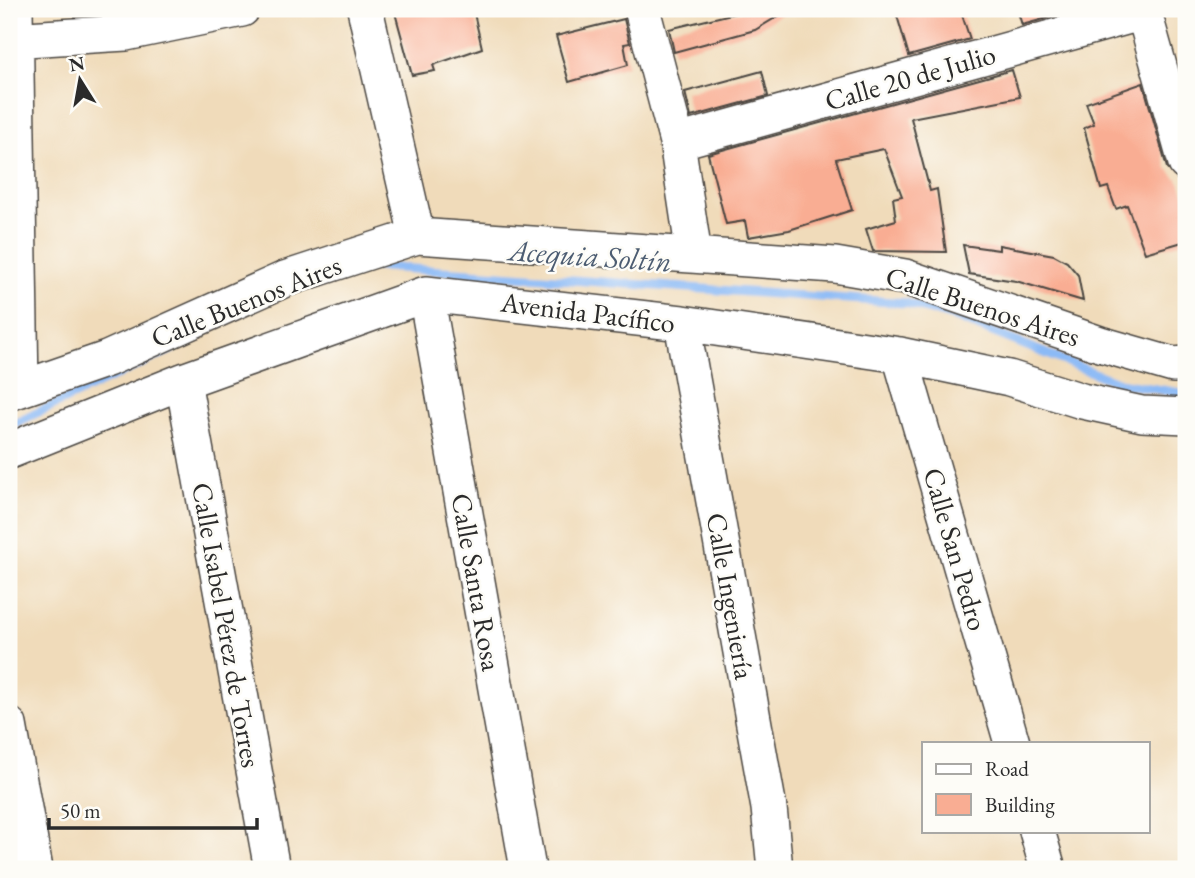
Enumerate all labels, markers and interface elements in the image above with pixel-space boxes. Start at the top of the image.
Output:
street label: Calle 20 de Julio [820,35,1000,119]
north arrow [46,46,116,116]
text: N [67,50,87,78]
water label: Acequia Soltín [505,230,673,282]
street label: Calle Buenos Aires [146,246,346,356]
street label: Calle Buenos Aires [881,258,1085,354]
street label: Avenida Pacífico [498,283,677,341]
street label: Calle San Pedro [916,463,996,635]
street label: Calle Isabel Pérez de Torres [184,480,270,770]
street label: Calle Santa Rosa [444,490,510,674]
street label: Calle Ingeniería [699,510,763,683]
legend [922,742,1150,832]
text: Road [985,755,1029,782]
scale bar [49,787,257,831]
text: Building [985,791,1055,818]
text: 50 m [60,797,101,824]

